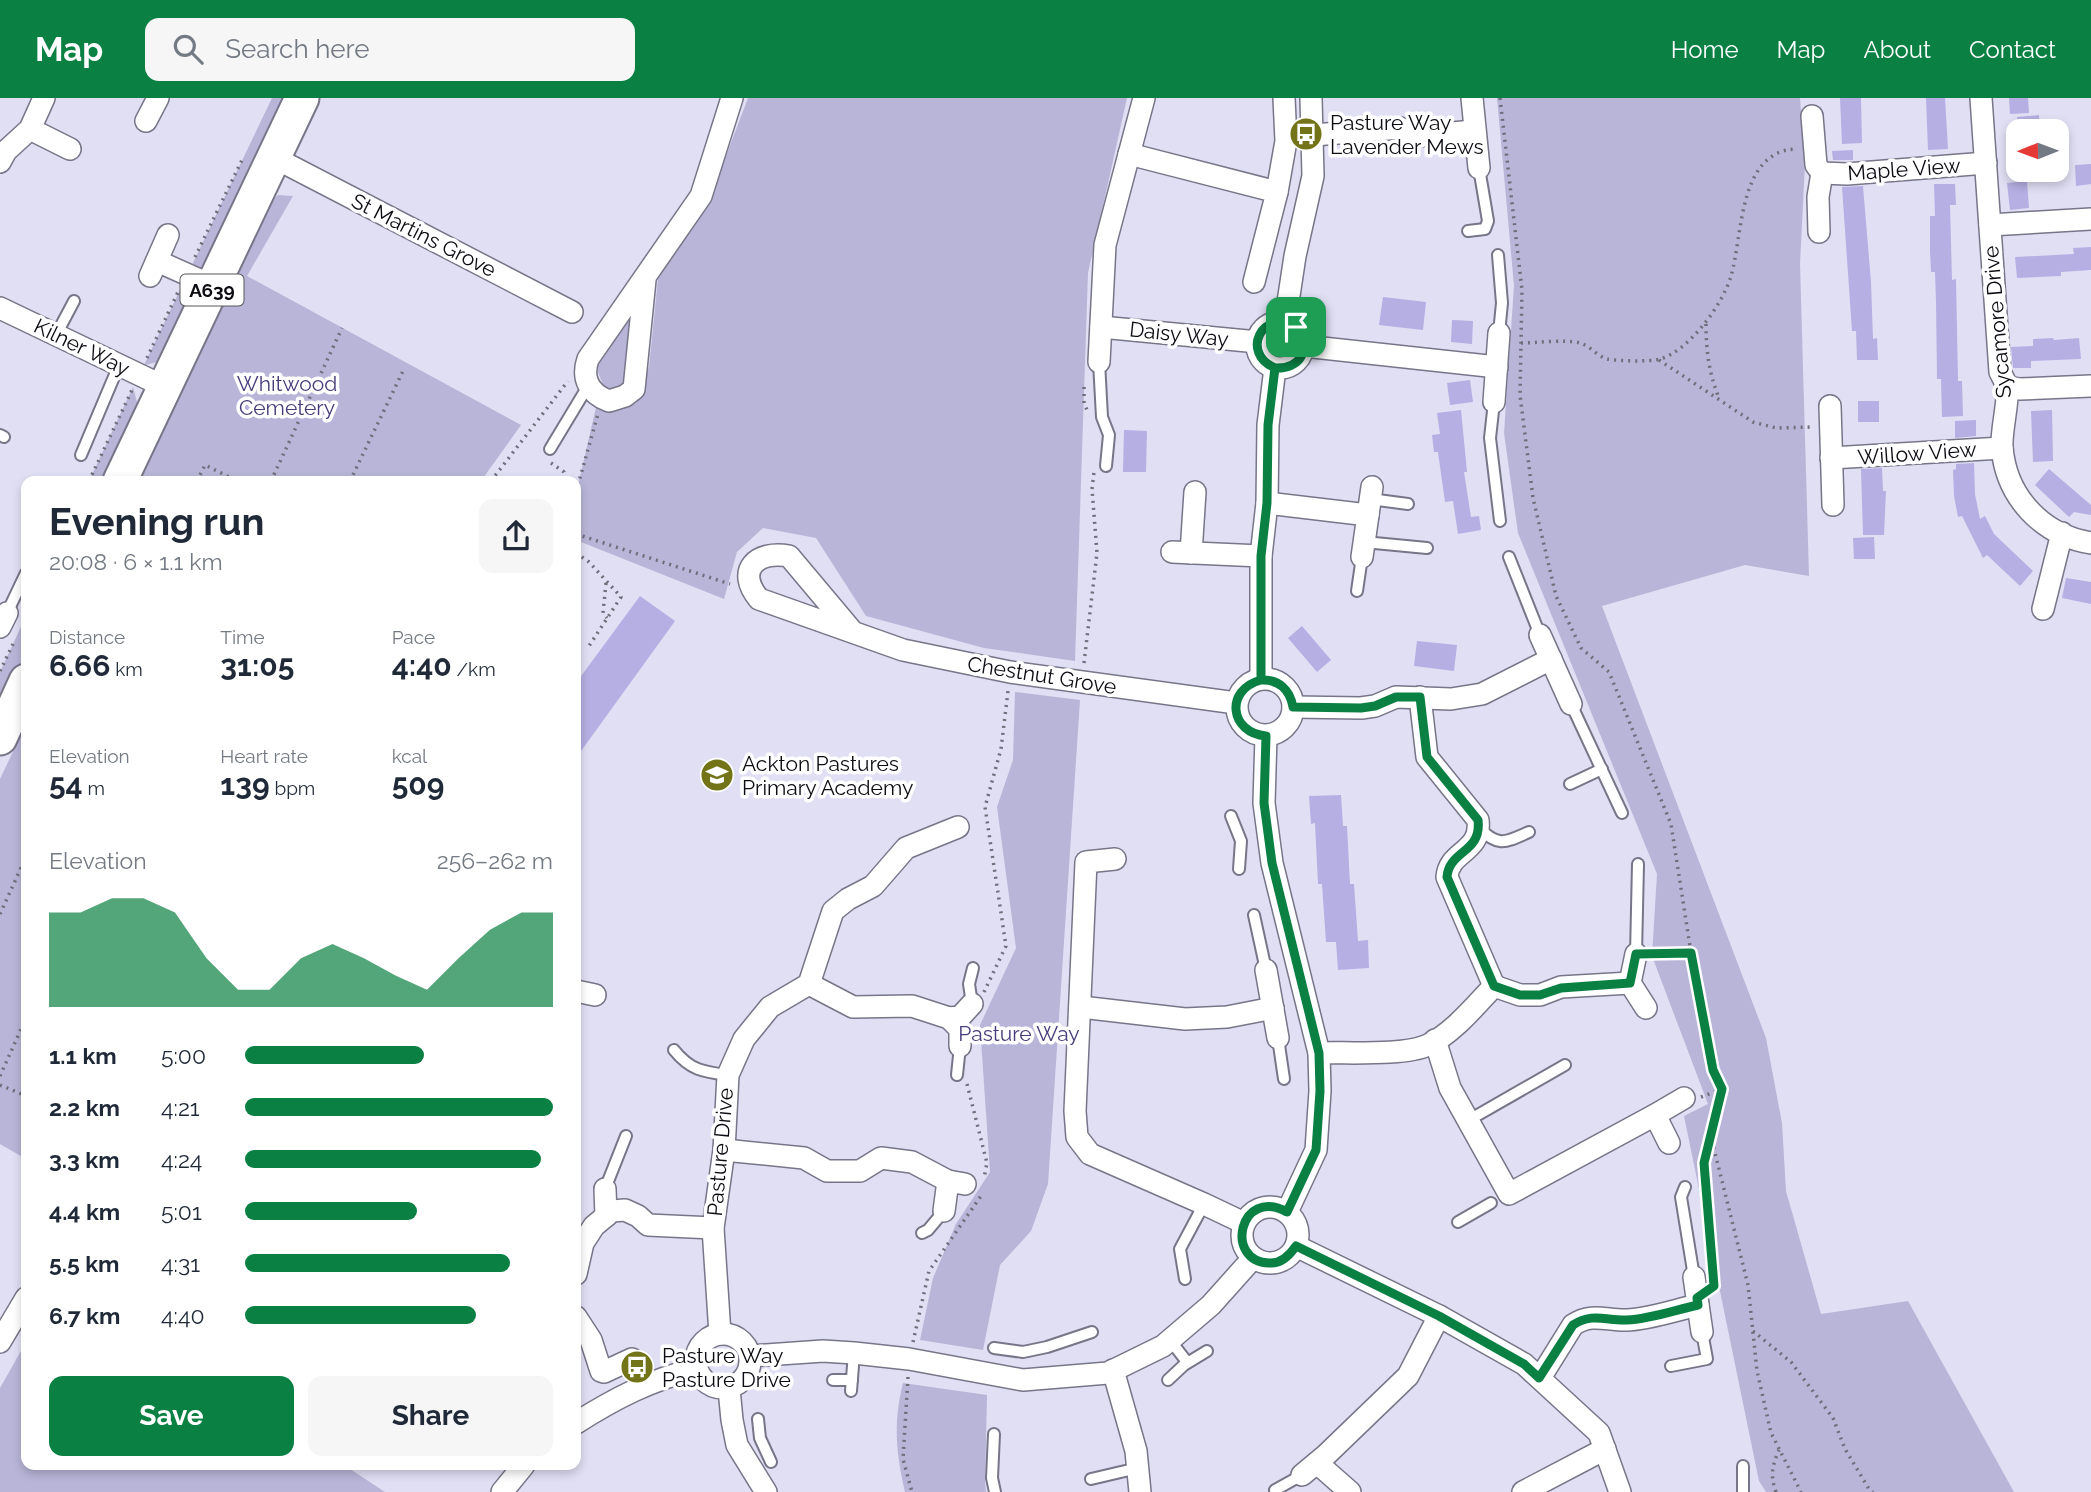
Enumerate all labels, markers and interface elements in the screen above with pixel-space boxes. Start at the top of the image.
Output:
search box [145,18,635,81]
text: Map [35,30,103,69]
icon: search [169,30,207,68]
text: Search here [225,34,370,64]
text: Home [1671,35,1739,64]
text: Map [1777,35,1825,64]
text: About [1863,35,1931,64]
text: Contact [1969,35,2056,64]
place label: Pasture Way Lavender Mews [1330,110,1484,159]
bus stop icon: Pasture Way Lavender Mews [1287,115,1325,153]
north arrow [2006,119,2068,182]
map controls [2006,119,2069,182]
street label: Maple View [1847,153,1961,185]
street label: St Martins Grove [348,188,500,282]
street label: Sycamore Drive [1978,245,2016,399]
road number: A639 [180,274,244,306]
pin [1266,297,1326,357]
icon: arrive [1277,308,1315,346]
street label: Kilner Way [30,313,134,381]
street label: Daisy Way [1128,316,1230,352]
park label: Whitwood Cemetery [237,371,337,420]
street label: Willow View [1857,436,1977,470]
text: Evening run [49,499,264,544]
button: share [479,499,553,573]
text: 20:08 · 6 × 1.1 km [49,548,223,575]
text: Distance [49,626,125,648]
text: Time [220,626,265,648]
text: Pace [392,626,435,648]
text: 6.66 [49,648,110,683]
text: 31:05 [220,648,294,683]
text: 4:40 [392,648,452,683]
street label: Chestnut Grove [966,651,1118,699]
text: km [110,658,143,680]
text: /km [452,658,496,680]
text: Elevation [49,745,130,767]
text: Heart rate [220,745,308,767]
text: kcal [392,745,427,767]
place label: Ackton Pastures Primary Academy [742,751,913,800]
school or university icon: Ackton Pastures Primary Academy [698,756,736,794]
text: 54 [49,767,83,802]
text: 139 [220,767,270,802]
text: 509 [392,767,444,802]
text: m [83,777,105,799]
text: bpm [270,777,315,799]
text: Elevation [49,847,147,874]
text: 256–262 m [437,847,553,874]
park label: Pasture Way [958,1021,1080,1046]
text: 1.1 km [49,1042,117,1069]
text: 5:00 [161,1042,206,1069]
street label: Pasture Drive [702,1087,738,1217]
text: 2.2 km [49,1094,120,1121]
text: 4:21 [161,1094,200,1121]
text: 3.3 km [49,1146,120,1173]
text: 4:24 [161,1146,202,1173]
text: 4.4 km [49,1198,120,1225]
text: 5:01 [161,1198,202,1225]
text: 5.5 km [49,1250,119,1277]
text: 4:31 [161,1250,200,1277]
text: 6.7 km [49,1302,120,1329]
text: 4:40 [161,1302,205,1329]
place label: Pasture Way Pasture Drive [662,1343,791,1392]
bus stop icon: Pasture Way Pasture Drive [618,1348,656,1386]
button: Save [49,1376,294,1456]
button: Share [308,1376,553,1456]

